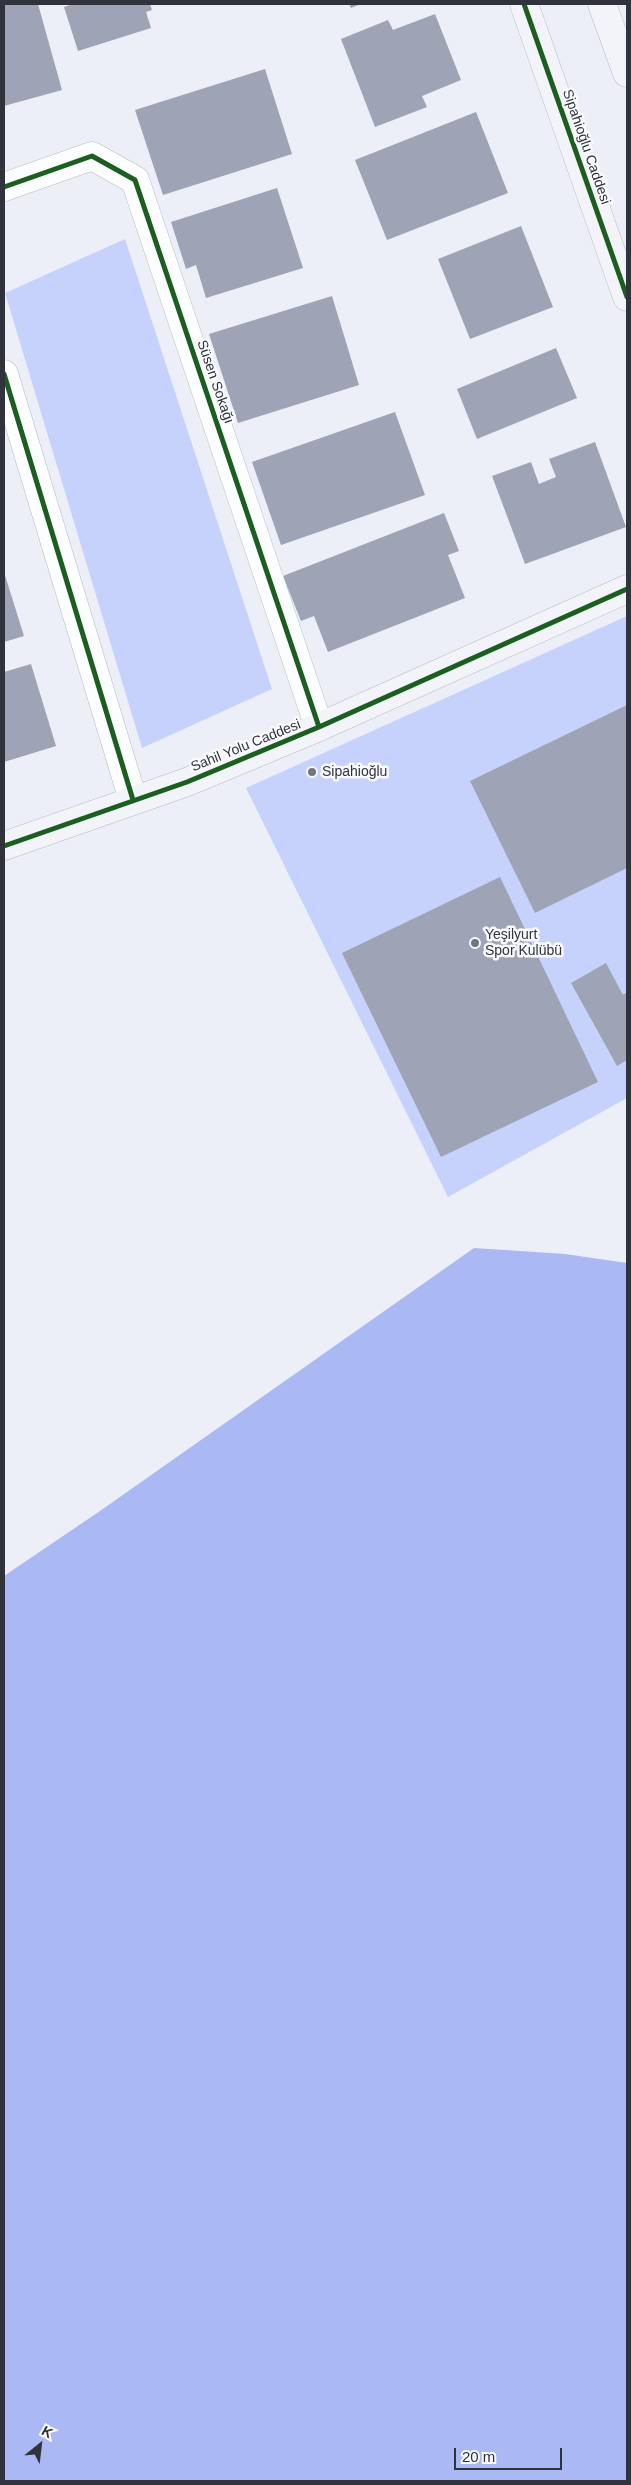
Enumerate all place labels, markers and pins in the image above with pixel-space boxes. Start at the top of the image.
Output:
place label: Sipahioğlu [322,764,387,780]
marker: Sipahioğlu [306,766,318,778]
place label: Yeşilyurt Spor Kulübü [485,927,562,960]
marker: Yeşilyurt Spor Kulübü [469,937,481,949]

